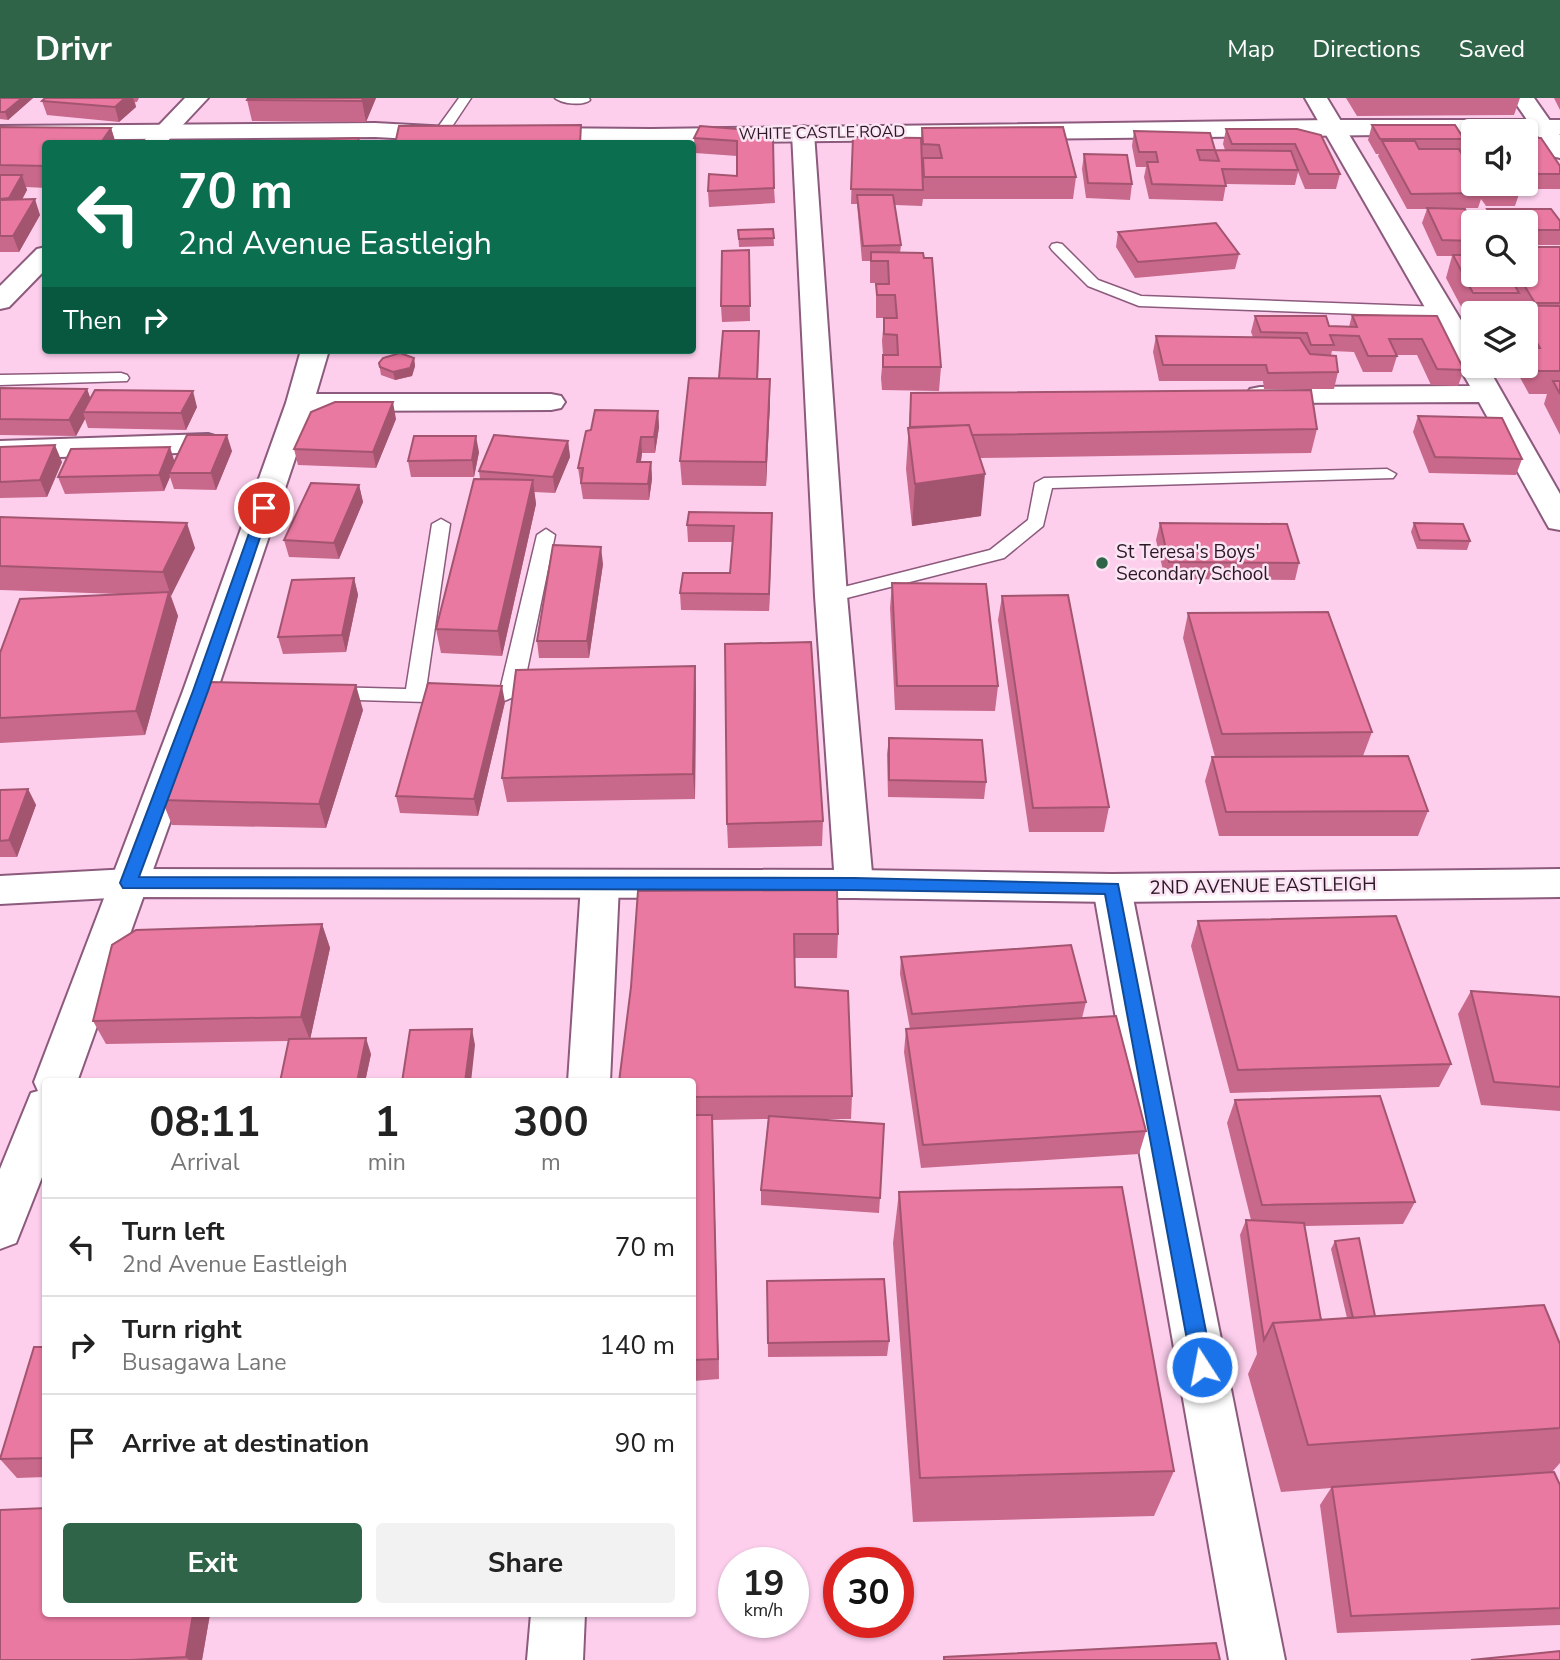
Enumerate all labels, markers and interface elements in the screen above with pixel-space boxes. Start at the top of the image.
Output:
text: Drivr [35,27,112,72]
text: Map [1227,33,1274,65]
text: Directions [1312,33,1421,65]
text: Saved [1459,33,1525,65]
map controls [1461,119,1538,378]
button: sound [1461,119,1538,196]
street label: WHITE CASTLE ROAD [739,121,905,145]
text: 70 m [178,158,293,225]
icon: left [63,168,154,259]
button: search [1461,210,1538,287]
text: 2nd Avenue Eastleigh [178,222,492,265]
icon: right [136,301,174,339]
button: layers [1461,301,1538,378]
text: Then [63,303,122,338]
pin [234,478,294,538]
icon: arrive [245,489,283,527]
place label: St Teresa's Boys' Secondary School [1116,539,1269,587]
marker: St Teresa's Boys' Secondary School [1094,555,1110,571]
street label: 2ND AVENUE EASTLEIGH [1149,871,1377,901]
text: 08:11 [149,1094,260,1151]
text: 1 [374,1094,399,1151]
text: 300 [513,1094,589,1151]
text: Arrival [170,1147,239,1178]
text: min [368,1147,406,1178]
text: m [541,1147,561,1178]
text: Turn left [122,1214,225,1249]
icon: left [63,1228,101,1266]
text: 70 m [615,1230,675,1265]
text: 2nd Avenue Eastleigh [122,1249,348,1280]
text: Turn right [122,1312,241,1347]
icon: right [63,1326,101,1364]
text: 140 m [599,1328,675,1363]
position arrow [1165,1330,1239,1404]
text: Busagawa Lane [122,1347,286,1378]
icon: arrive [63,1424,101,1462]
text: Arrive at destination [122,1426,369,1461]
text: 90 m [615,1426,675,1461]
button: Exit [63,1523,362,1603]
button: Share [376,1523,675,1603]
speed limit sign: 30 [823,1547,914,1638]
text: 19 [742,1560,785,1607]
text: km/h [744,1598,783,1622]

